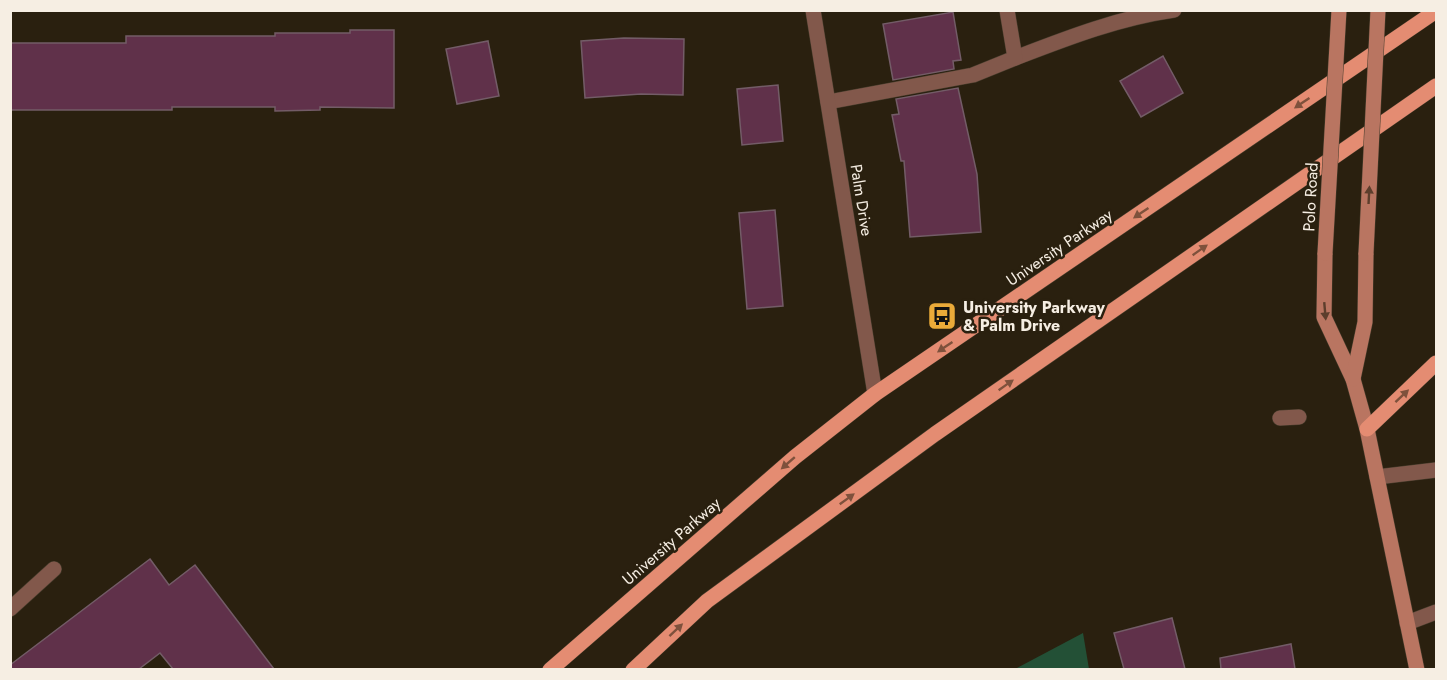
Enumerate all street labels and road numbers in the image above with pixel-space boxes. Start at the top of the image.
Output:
street label: Palm Drive [844,162,879,238]
street label: Polo Road [1297,162,1324,232]
street label: University Parkway [1002,203,1118,292]
street label: University Parkway [617,492,726,591]

